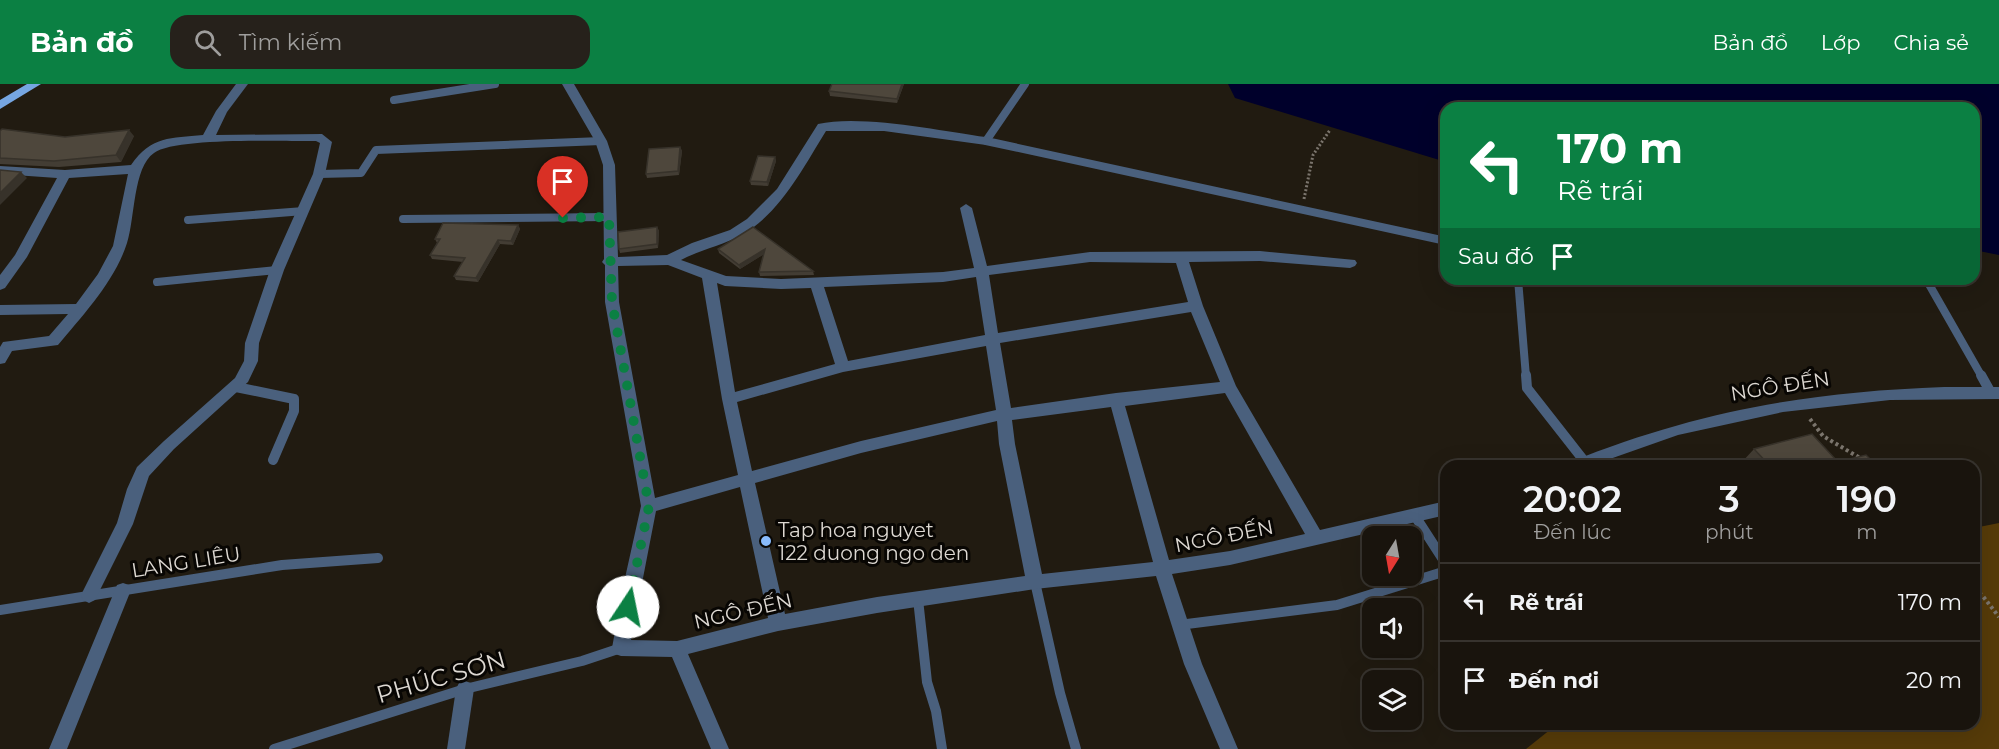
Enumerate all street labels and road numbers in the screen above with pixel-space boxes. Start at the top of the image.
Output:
street label: NGÔ ĐẾN [1729,365,1831,406]
street label: NGÔ ĐẾN [1172,514,1275,557]
street label: LANG LIÊU [130,542,242,582]
street label: NGÔ ĐẾN [691,587,794,634]
street label: PHÚC SƠN [373,645,509,709]

